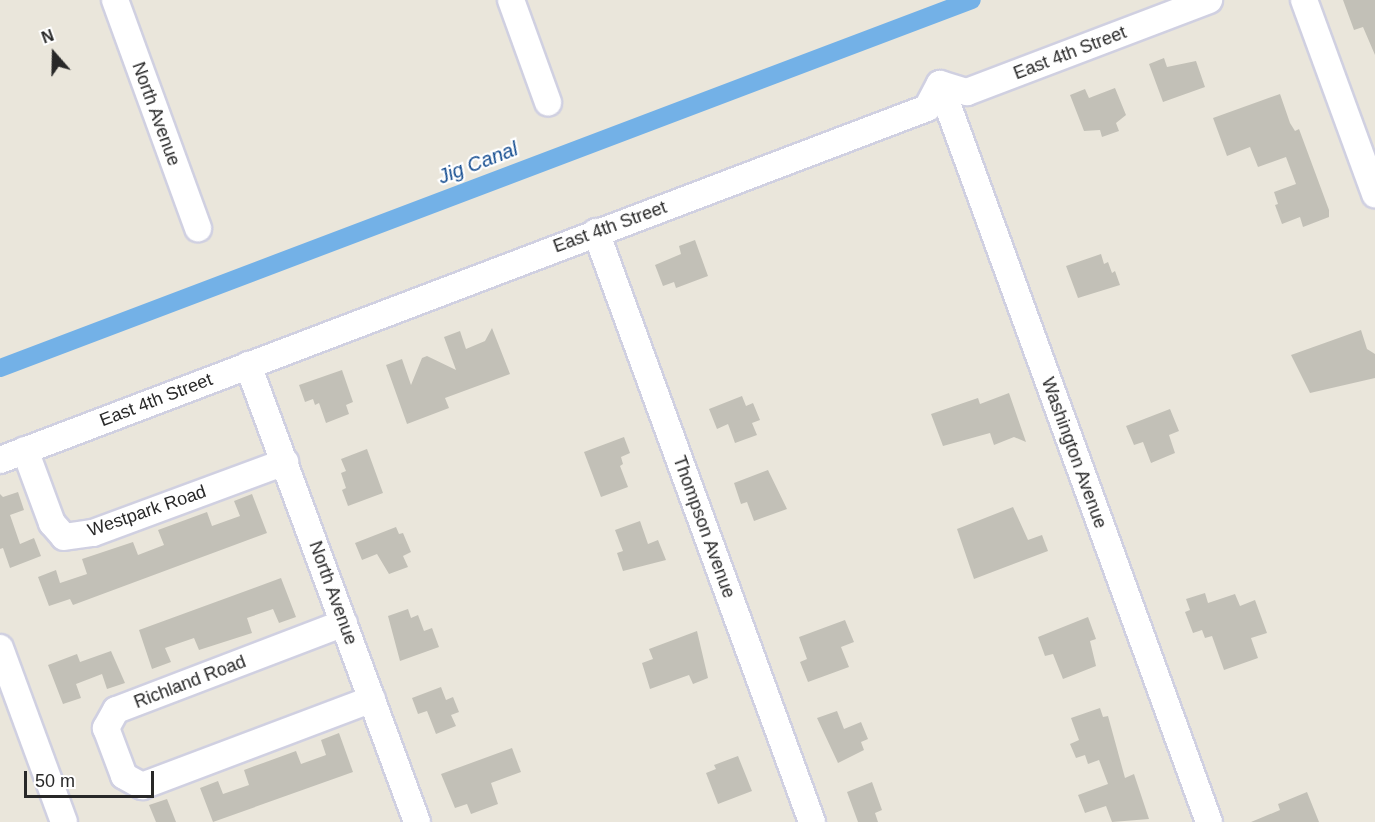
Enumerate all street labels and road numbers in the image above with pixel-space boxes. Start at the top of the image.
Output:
street label: East 4th Street [1011,22,1129,84]
street label: North Avenue [127,59,185,169]
street label: East 4th Street [550,196,670,258]
street label: East 4th Street [97,369,215,431]
street label: Washington Avenue [1036,374,1112,532]
street label: Thompson Avenue [668,452,740,602]
street label: Westpark Road [85,481,209,541]
street label: North Avenue [304,538,362,648]
street label: Richland Road [131,651,249,713]

